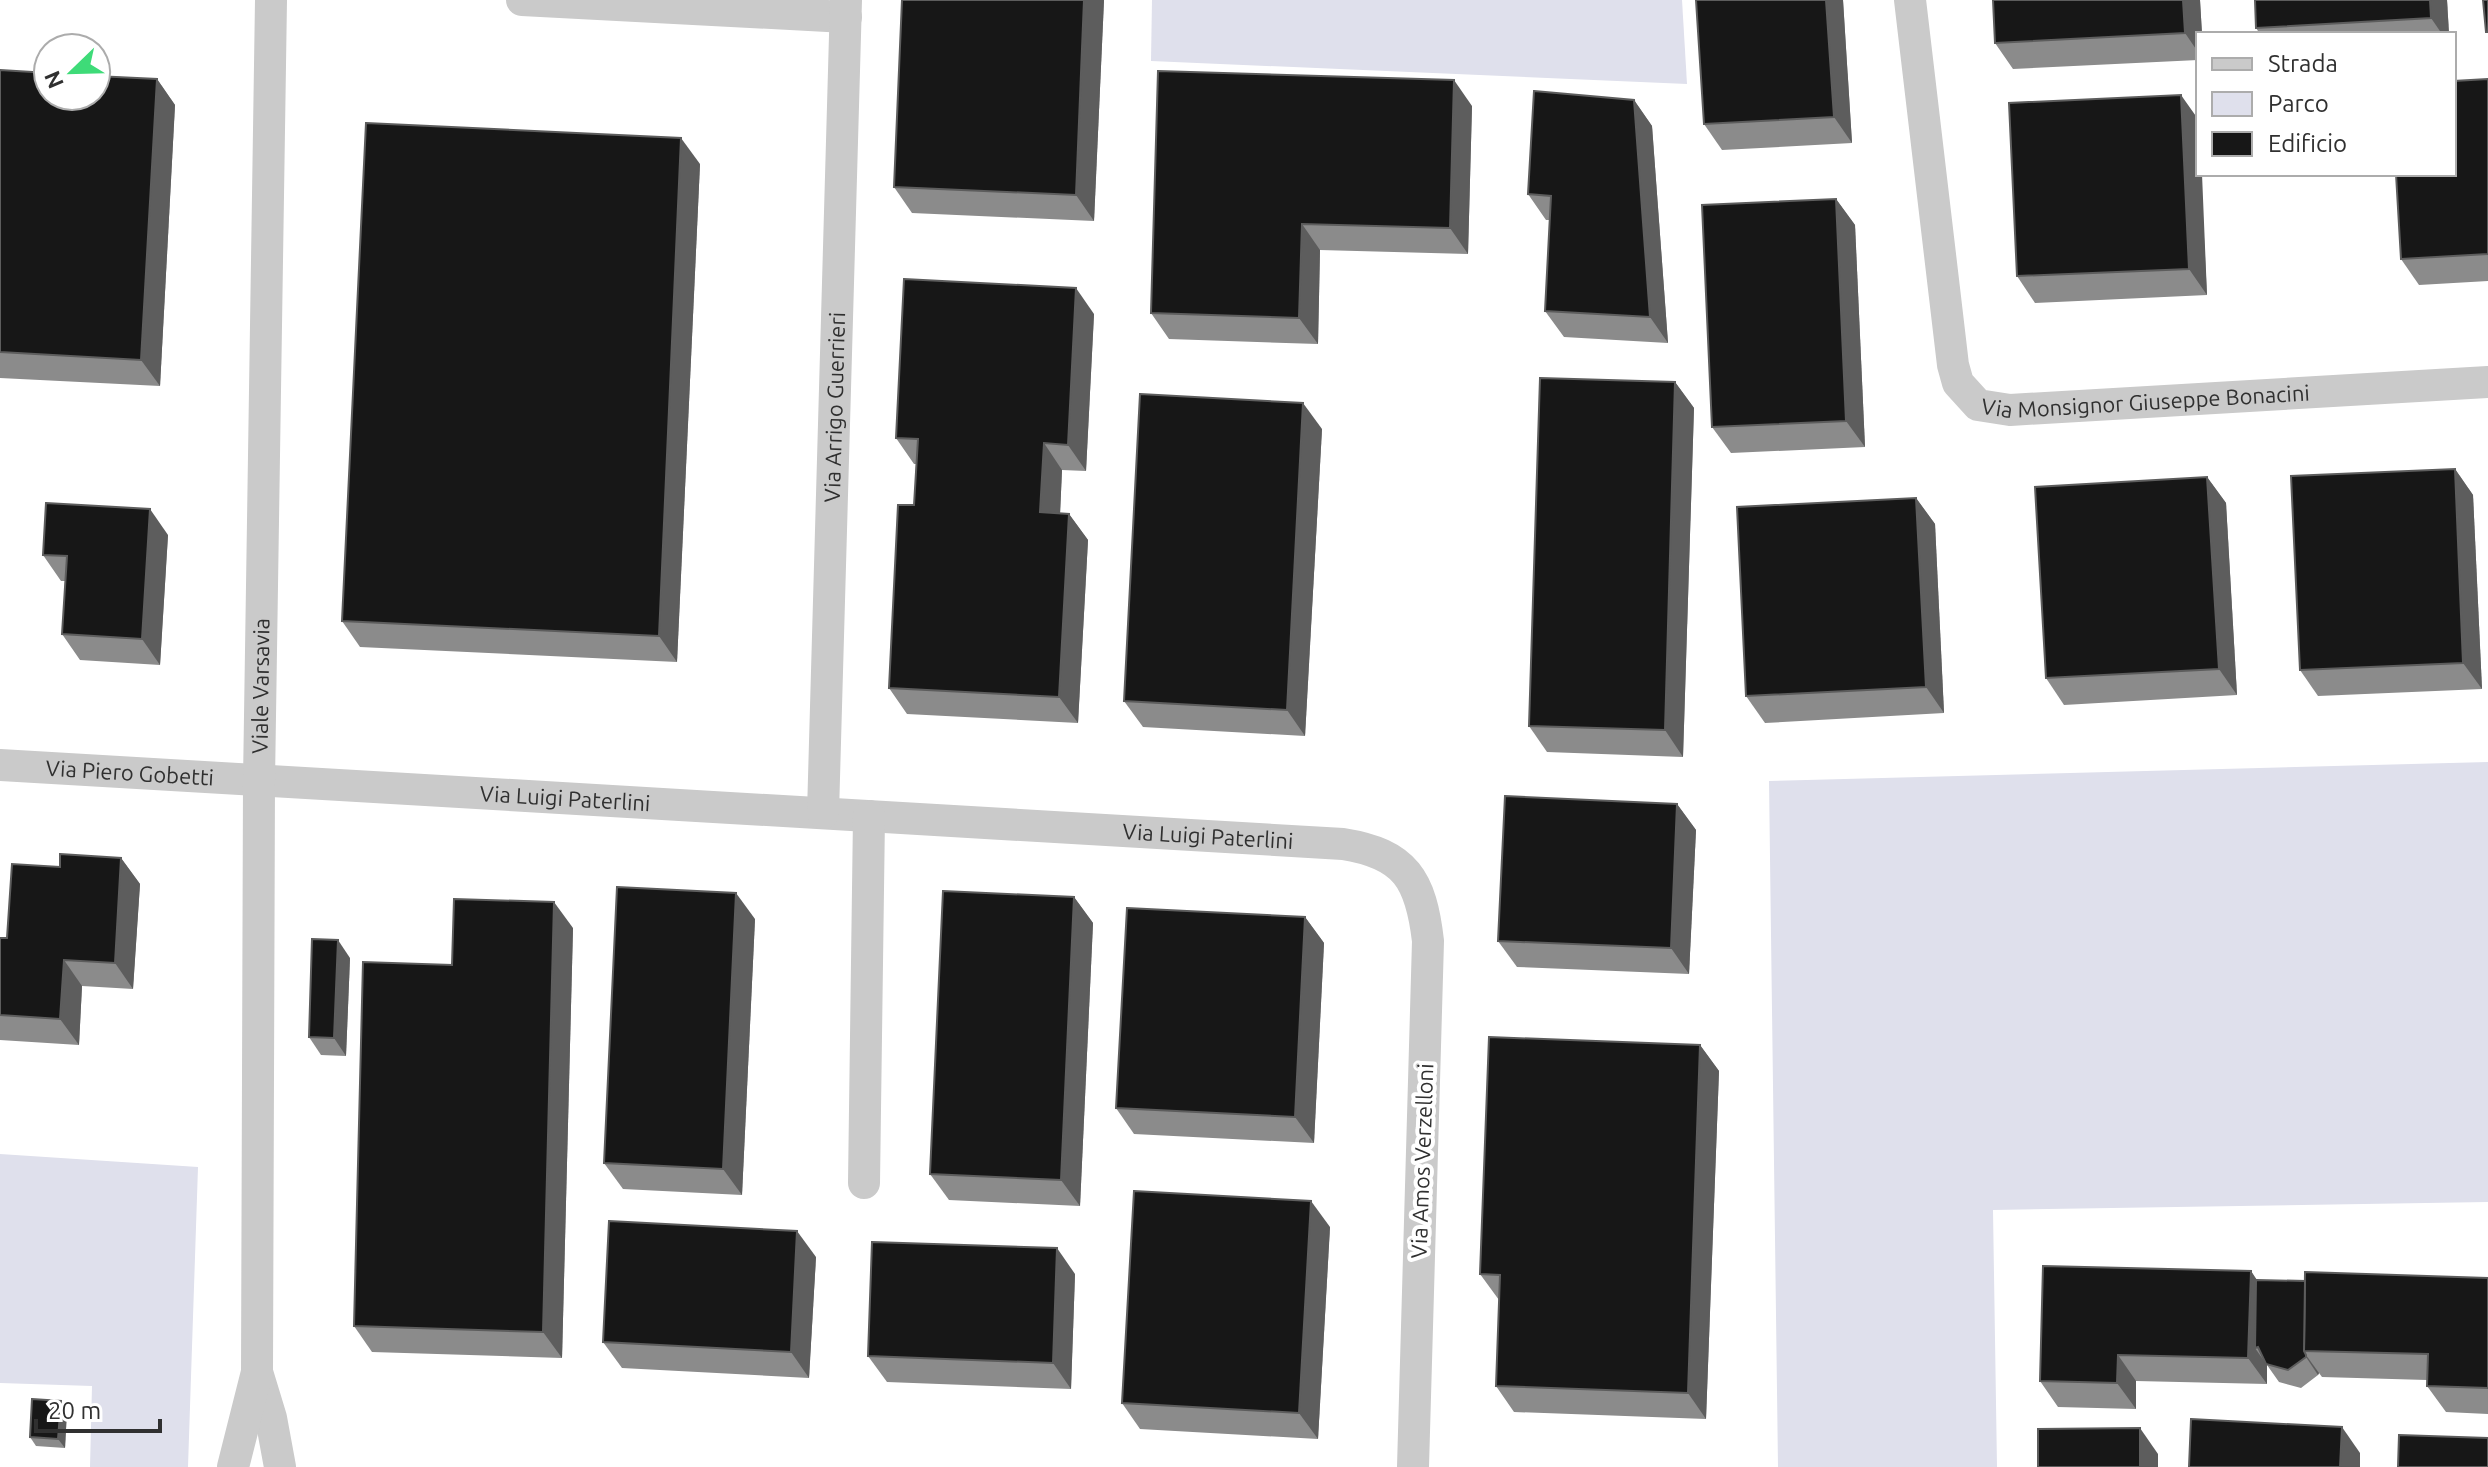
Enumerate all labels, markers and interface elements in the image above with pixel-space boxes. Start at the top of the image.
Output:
north arrow [32,32,112,112]
legend [2196,32,2456,176]
text: Strada [2268,50,2338,77]
text: N [38,68,68,92]
text: Parco [2268,90,2329,117]
text: Edificio [2268,130,2347,157]
street label: Via Arrigo Guerrieri [819,312,849,503]
street label: Via Monsignor Giuseppe Bonacini [1980,379,2310,422]
street label: Viale Varsavia [246,618,274,754]
street label: Via Piero Gobetti [45,755,215,790]
street label: Via Luigi Paterlini [479,780,651,815]
street label: Via Luigi Paterlini [1122,818,1294,853]
street label: Via Amos Verzelloni [1406,1063,1437,1259]
scale bar [36,1383,160,1433]
text: 20 m [48,1397,101,1424]

